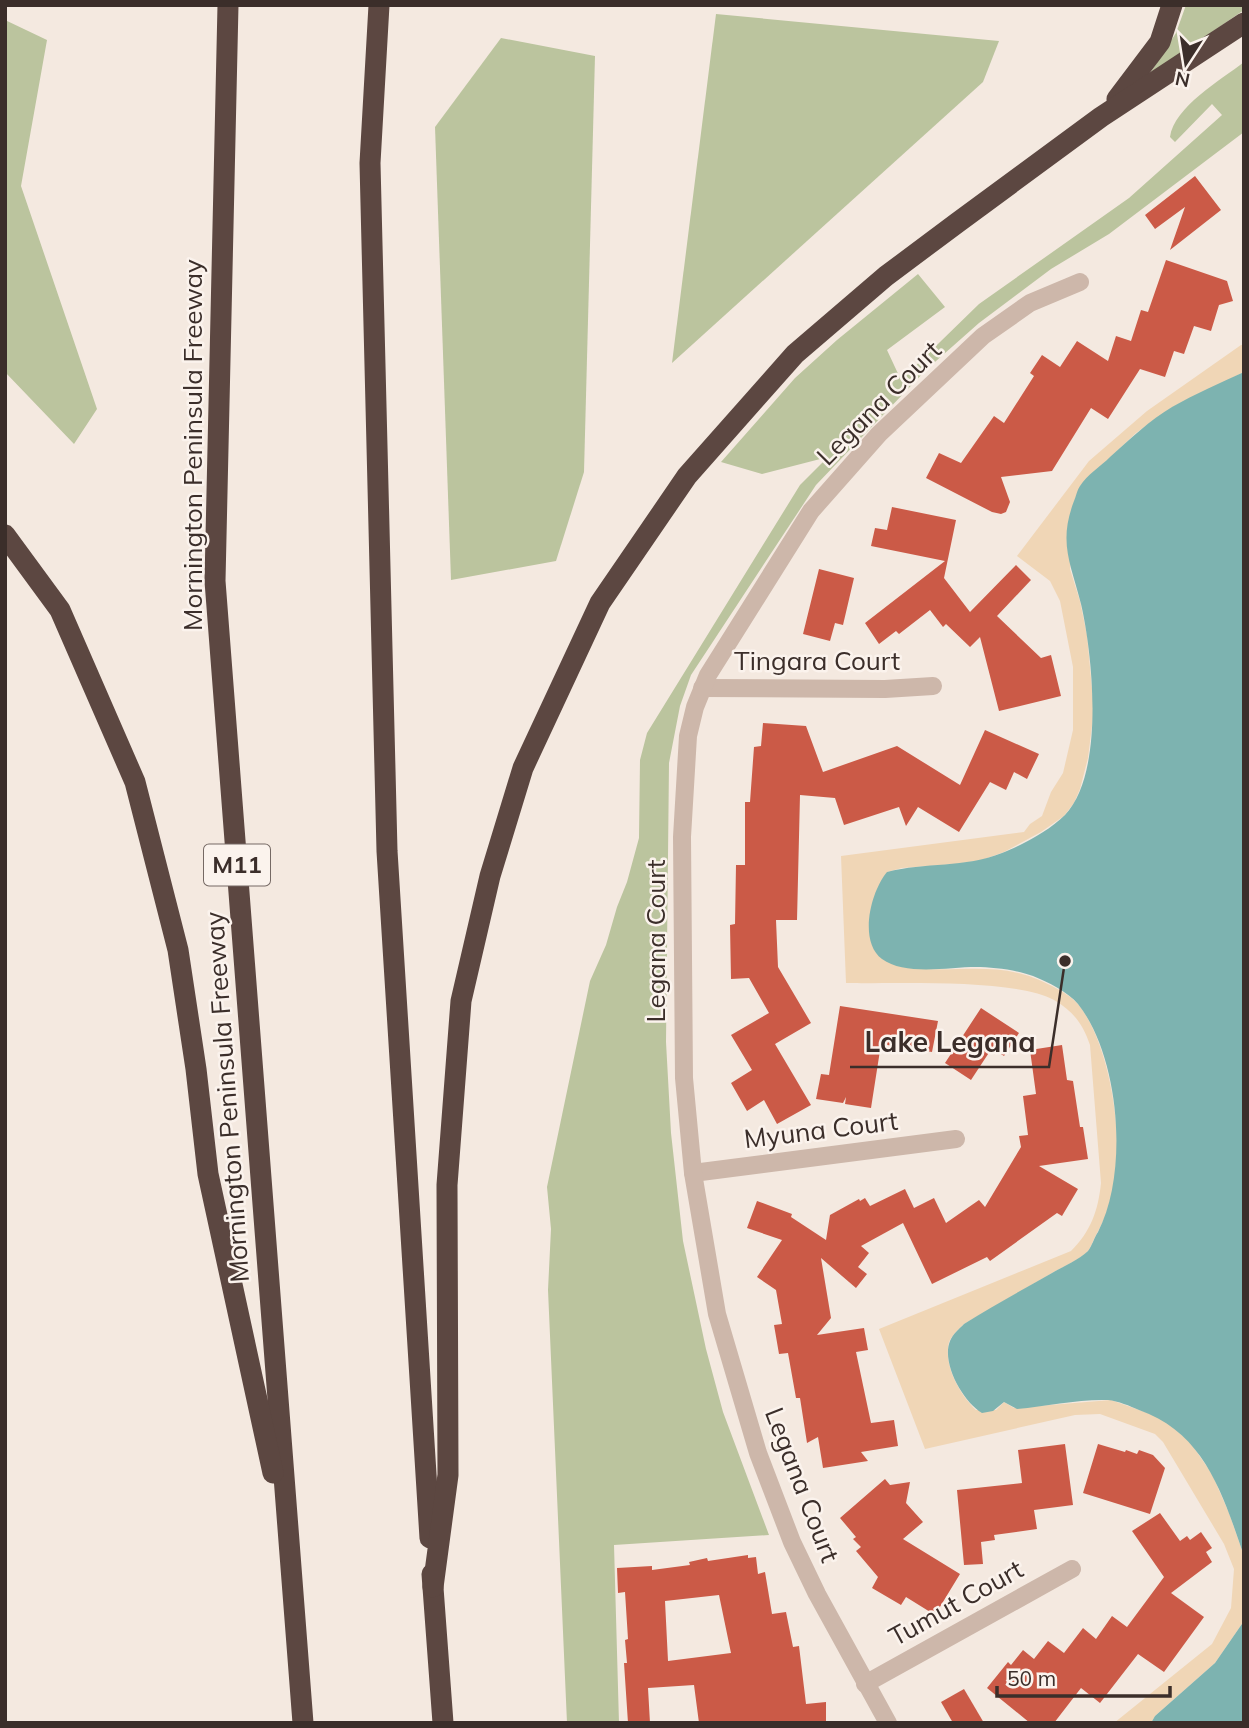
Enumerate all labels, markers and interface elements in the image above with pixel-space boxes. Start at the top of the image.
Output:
north arrow [1151,28,1221,98]
text: N [1173,66,1192,93]
street label: Mornington Peninsula Freeway [176,259,209,631]
street label: Legana Court [809,333,948,472]
street label: Tingara Court [734,644,900,677]
road number: M11 [204,844,270,886]
street label: Legana Court [639,859,672,1023]
street label: Mornington Peninsula Freeway [197,910,256,1284]
callout: Lake Legana [850,1018,1049,1067]
text: Lake Legana [864,1024,1036,1059]
street label: Myuna Court [742,1104,900,1155]
street label: Legana Court [758,1403,847,1567]
street label: Tumut Court [883,1552,1029,1653]
scale bar [997,1654,1170,1698]
text: 50 m [1007,1665,1056,1691]

